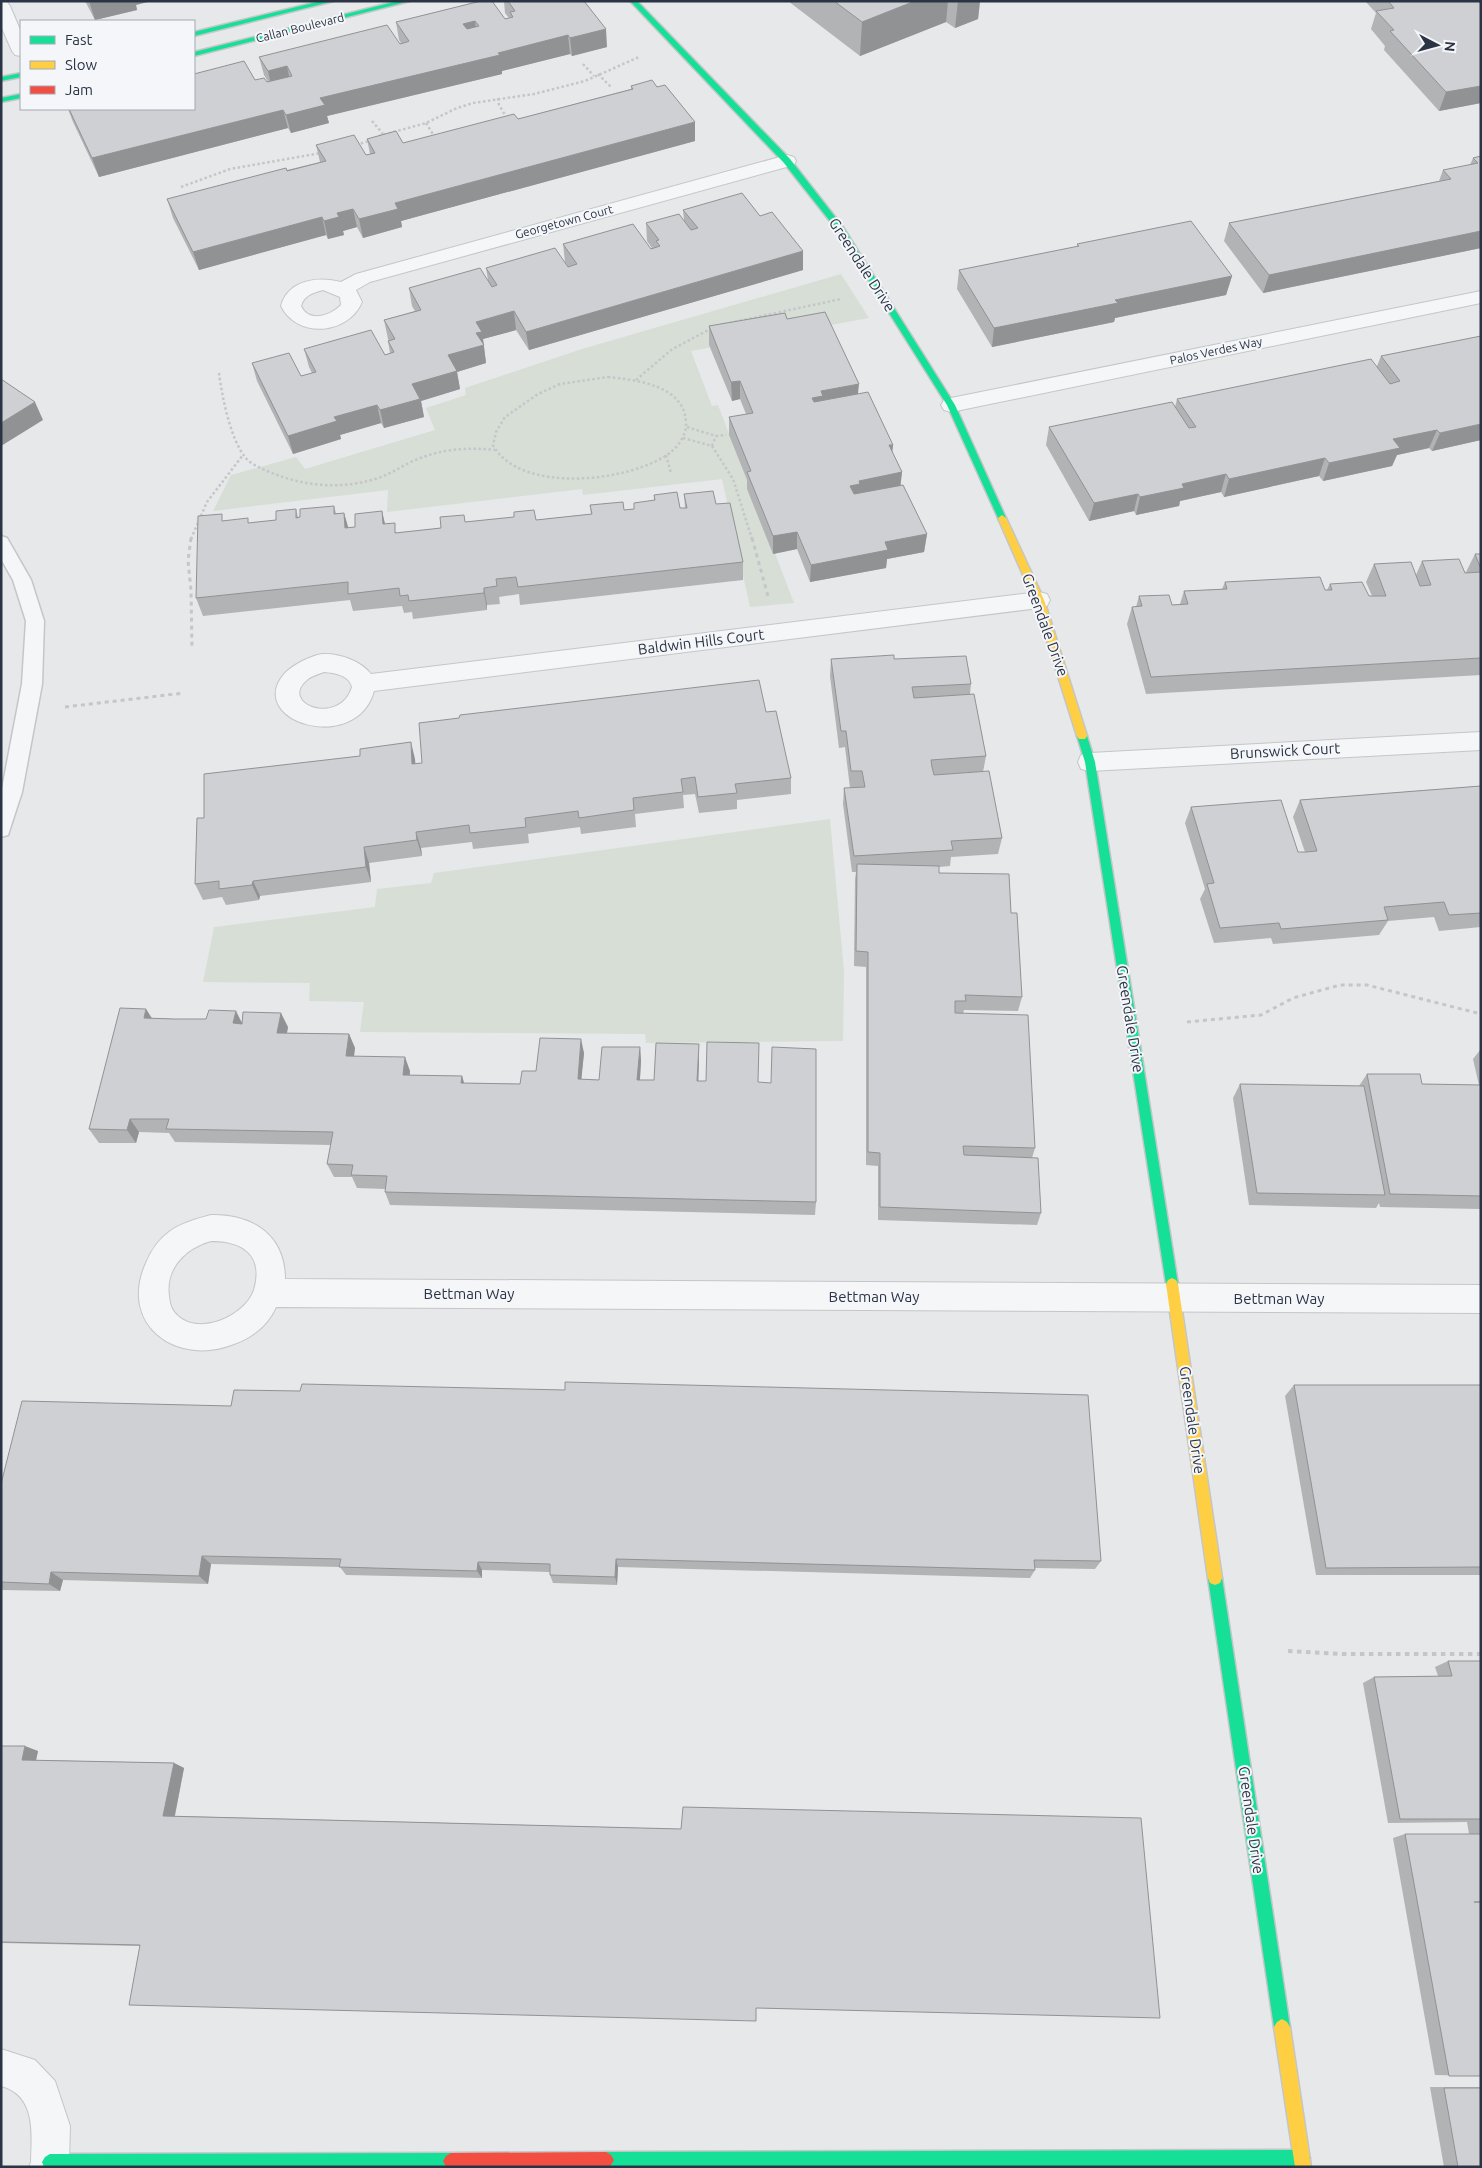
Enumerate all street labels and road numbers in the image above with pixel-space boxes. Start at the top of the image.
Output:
street label: Callan Boulevard [254,10,345,45]
street label: Georgetown Court [514,202,614,241]
street label: Greendale Drive [826,215,899,315]
street label: Palos Verdes Way [1169,334,1263,367]
street label: Greendale Drive [1019,571,1072,679]
street label: Baldwin Hills Court [637,625,765,658]
street label: Brunswick Court [1229,739,1341,762]
street label: Greendale Drive [1114,964,1147,1074]
street label: Bettman Way [424,1285,514,1302]
street label: Bettman Way [829,1288,919,1305]
street label: Bettman Way [1234,1290,1324,1307]
street label: Greendale Drive [1177,1365,1208,1475]
street label: Greendale Drive [1236,1765,1267,1875]

